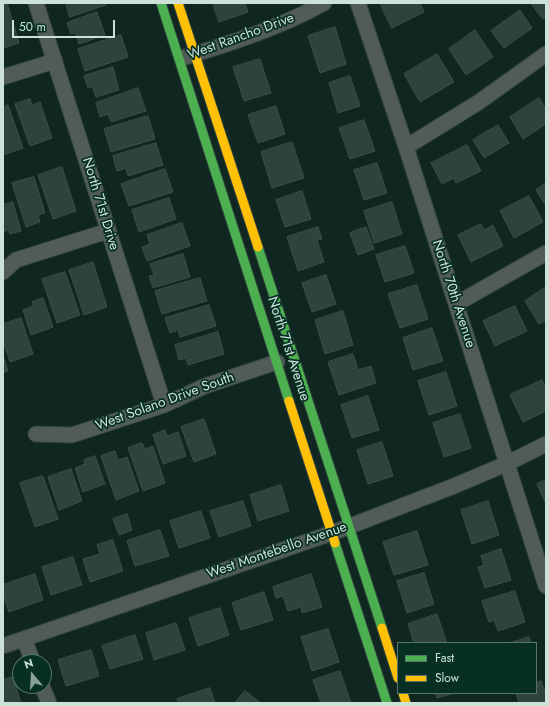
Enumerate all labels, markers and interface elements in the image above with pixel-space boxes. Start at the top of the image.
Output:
street label: West Rancho Drive [185,10,297,64]
scale bar [14,12,117,38]
text: 50 m [19,18,46,36]
street label: North 71st Drive [78,156,122,252]
street label: North 70th Avenue [428,238,478,350]
street label: North 71st Avenue [263,295,313,403]
street label: West Solano Drive South [93,369,237,435]
street label: West Montebello Avenue [205,519,349,583]
legend [397,642,537,694]
text: Fast [435,649,454,667]
north arrow [12,654,52,694]
text: N [22,655,35,672]
text: Slow [435,669,459,687]

